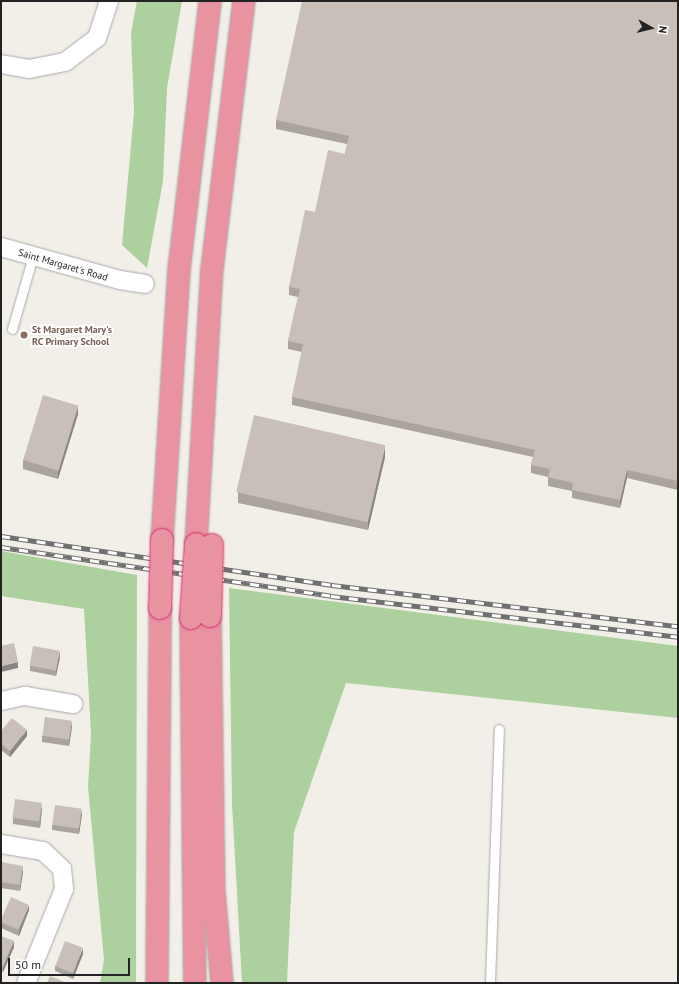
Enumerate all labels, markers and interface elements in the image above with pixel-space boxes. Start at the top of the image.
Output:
north arrow [631,8,671,48]
text: N [655,25,670,34]
street label: Saint Margaret's Road [17,246,109,284]
place label: St Margaret Mary's RC Primary School [32,323,112,346]
marker: St Margaret Mary's RC Primary School [19,330,29,340]
scale bar [10,950,132,976]
text: 50 m [15,957,41,972]

